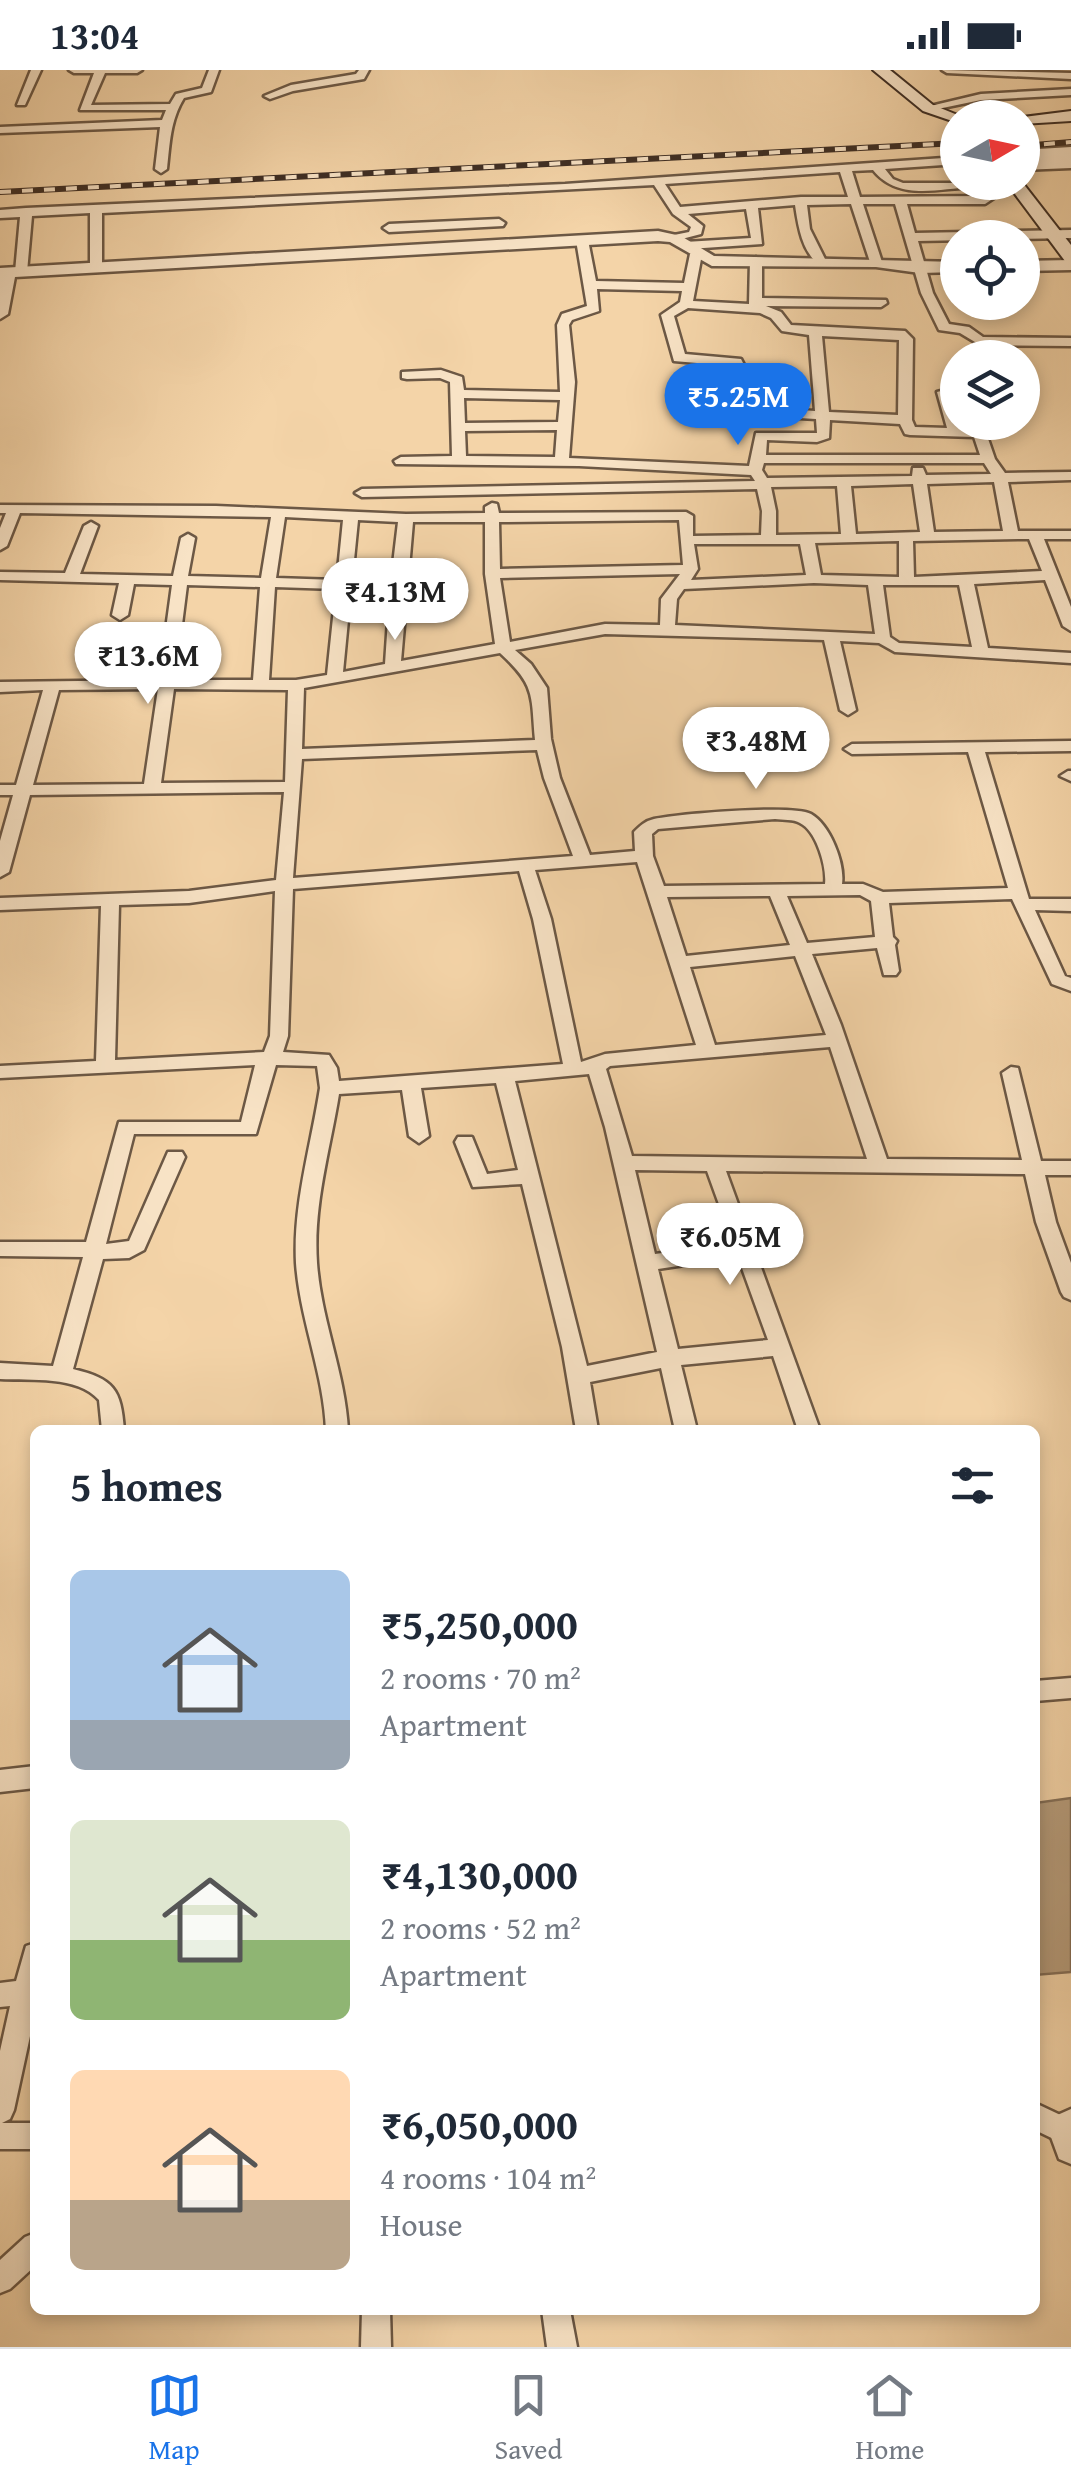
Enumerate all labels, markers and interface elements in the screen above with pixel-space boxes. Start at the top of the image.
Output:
text: 13:04 [50,7,140,63]
north arrow [940,100,1040,200]
map controls [940,100,1040,440]
button: locate [940,220,1040,320]
button: layers [940,340,1040,440]
pin: ₹5.25M [657,363,819,448]
text: ₹5.25M [687,372,789,419]
pin: ₹4.13M [314,558,476,643]
text: ₹4.13M [344,567,446,614]
pin: ₹13.6M [67,622,229,707]
text: ₹13.6M [97,631,199,678]
pin: ₹3.48M [675,707,837,792]
text: ₹3.48M [705,716,807,763]
pin: ₹6.05M [649,1203,811,1288]
text: ₹6.05M [679,1212,781,1259]
text: 5 homes [70,1455,223,1516]
icon: filters [945,1458,1000,1513]
text: ₹5,250,000 [380,1593,578,1654]
icon: home [150,1610,270,1730]
text: 2 rooms · 70 m² [380,1654,581,1701]
text: Apartment [380,1701,527,1748]
text: ₹4,130,000 [380,1843,578,1904]
icon: home [150,1860,270,1980]
text: 2 rooms · 52 m² [380,1904,581,1951]
text: Apartment [380,1951,527,1998]
text: ₹6,050,000 [380,2093,578,2154]
icon: home [150,2110,270,2230]
text: 4 rooms · 104 m² [380,2154,596,2201]
text: House [380,2201,463,2248]
tab: Map [147,2368,202,2469]
tab: Saved [495,2368,562,2469]
tab: Home [856,2368,924,2469]

